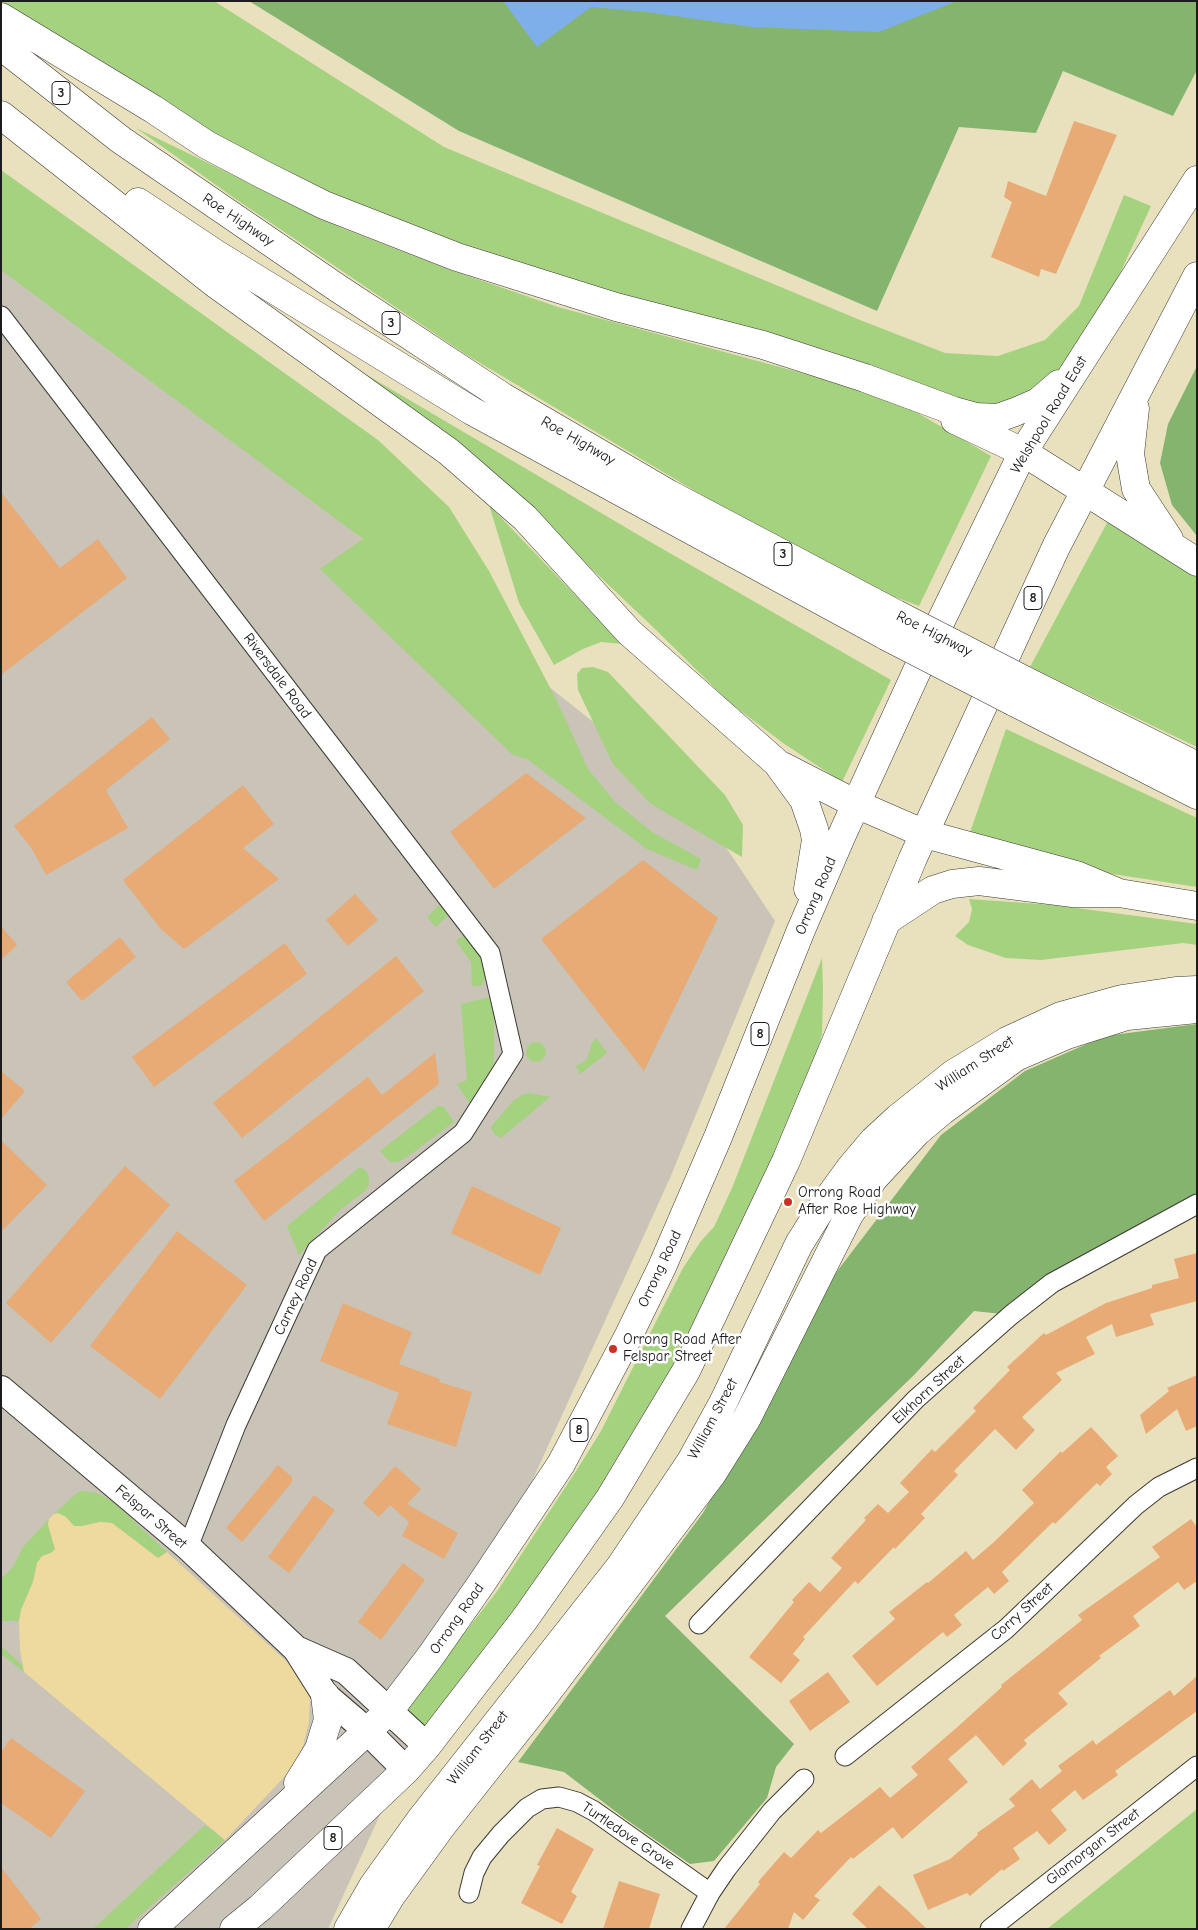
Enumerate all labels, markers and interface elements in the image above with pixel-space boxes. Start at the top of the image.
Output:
road number: 3 [52,82,70,105]
street label: Roe Highway [199,189,277,251]
road number: 3 [382,312,400,334]
street label: Welshpool Road East [1007,353,1091,477]
street label: Roe Highway [538,413,618,469]
road number: 3 [774,542,792,566]
road number: 8 [1024,586,1042,610]
street label: Roe Highway [893,607,975,661]
street label: Riversdale Road [239,630,315,722]
street label: Orrong Road [792,854,840,938]
road number: 8 [751,1022,769,1046]
street label: William Street [933,1032,1017,1096]
place label: Orrong Road After Roe Highway [798,1184,916,1219]
marker: Orrong Road After Roe Highway [782,1196,794,1208]
street label: Orrong Road [634,1228,686,1310]
street label: Carney Road [270,1256,322,1338]
place label: Orrong Road After Felspar Street [623,1331,741,1366]
marker: Orrong Road After Felspar Street [607,1343,619,1355]
street label: Elkhorn Street [889,1352,969,1428]
street label: William Street [684,1375,742,1463]
road number: 8 [570,1418,588,1442]
street label: Felspar Street [111,1481,191,1553]
street label: Corry Street [987,1579,1057,1645]
street label: Orrong Road [426,1580,488,1658]
street label: William Street [443,1707,513,1789]
street label: Turtledove Grove [578,1798,678,1874]
street label: Glamorgan Street [1042,1805,1144,1889]
road number: 8 [324,1826,342,1850]

